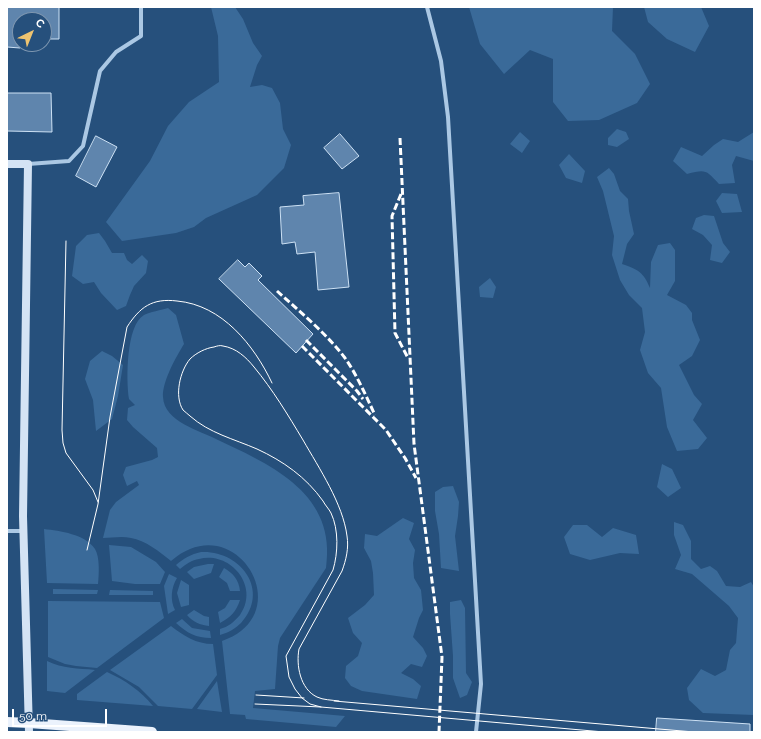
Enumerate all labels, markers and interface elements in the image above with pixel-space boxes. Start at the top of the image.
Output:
north arrow [12,12,52,52]
text: С [33,16,47,31]
scale bar [14,701,109,727]
text: 50 m [19,709,47,723]

